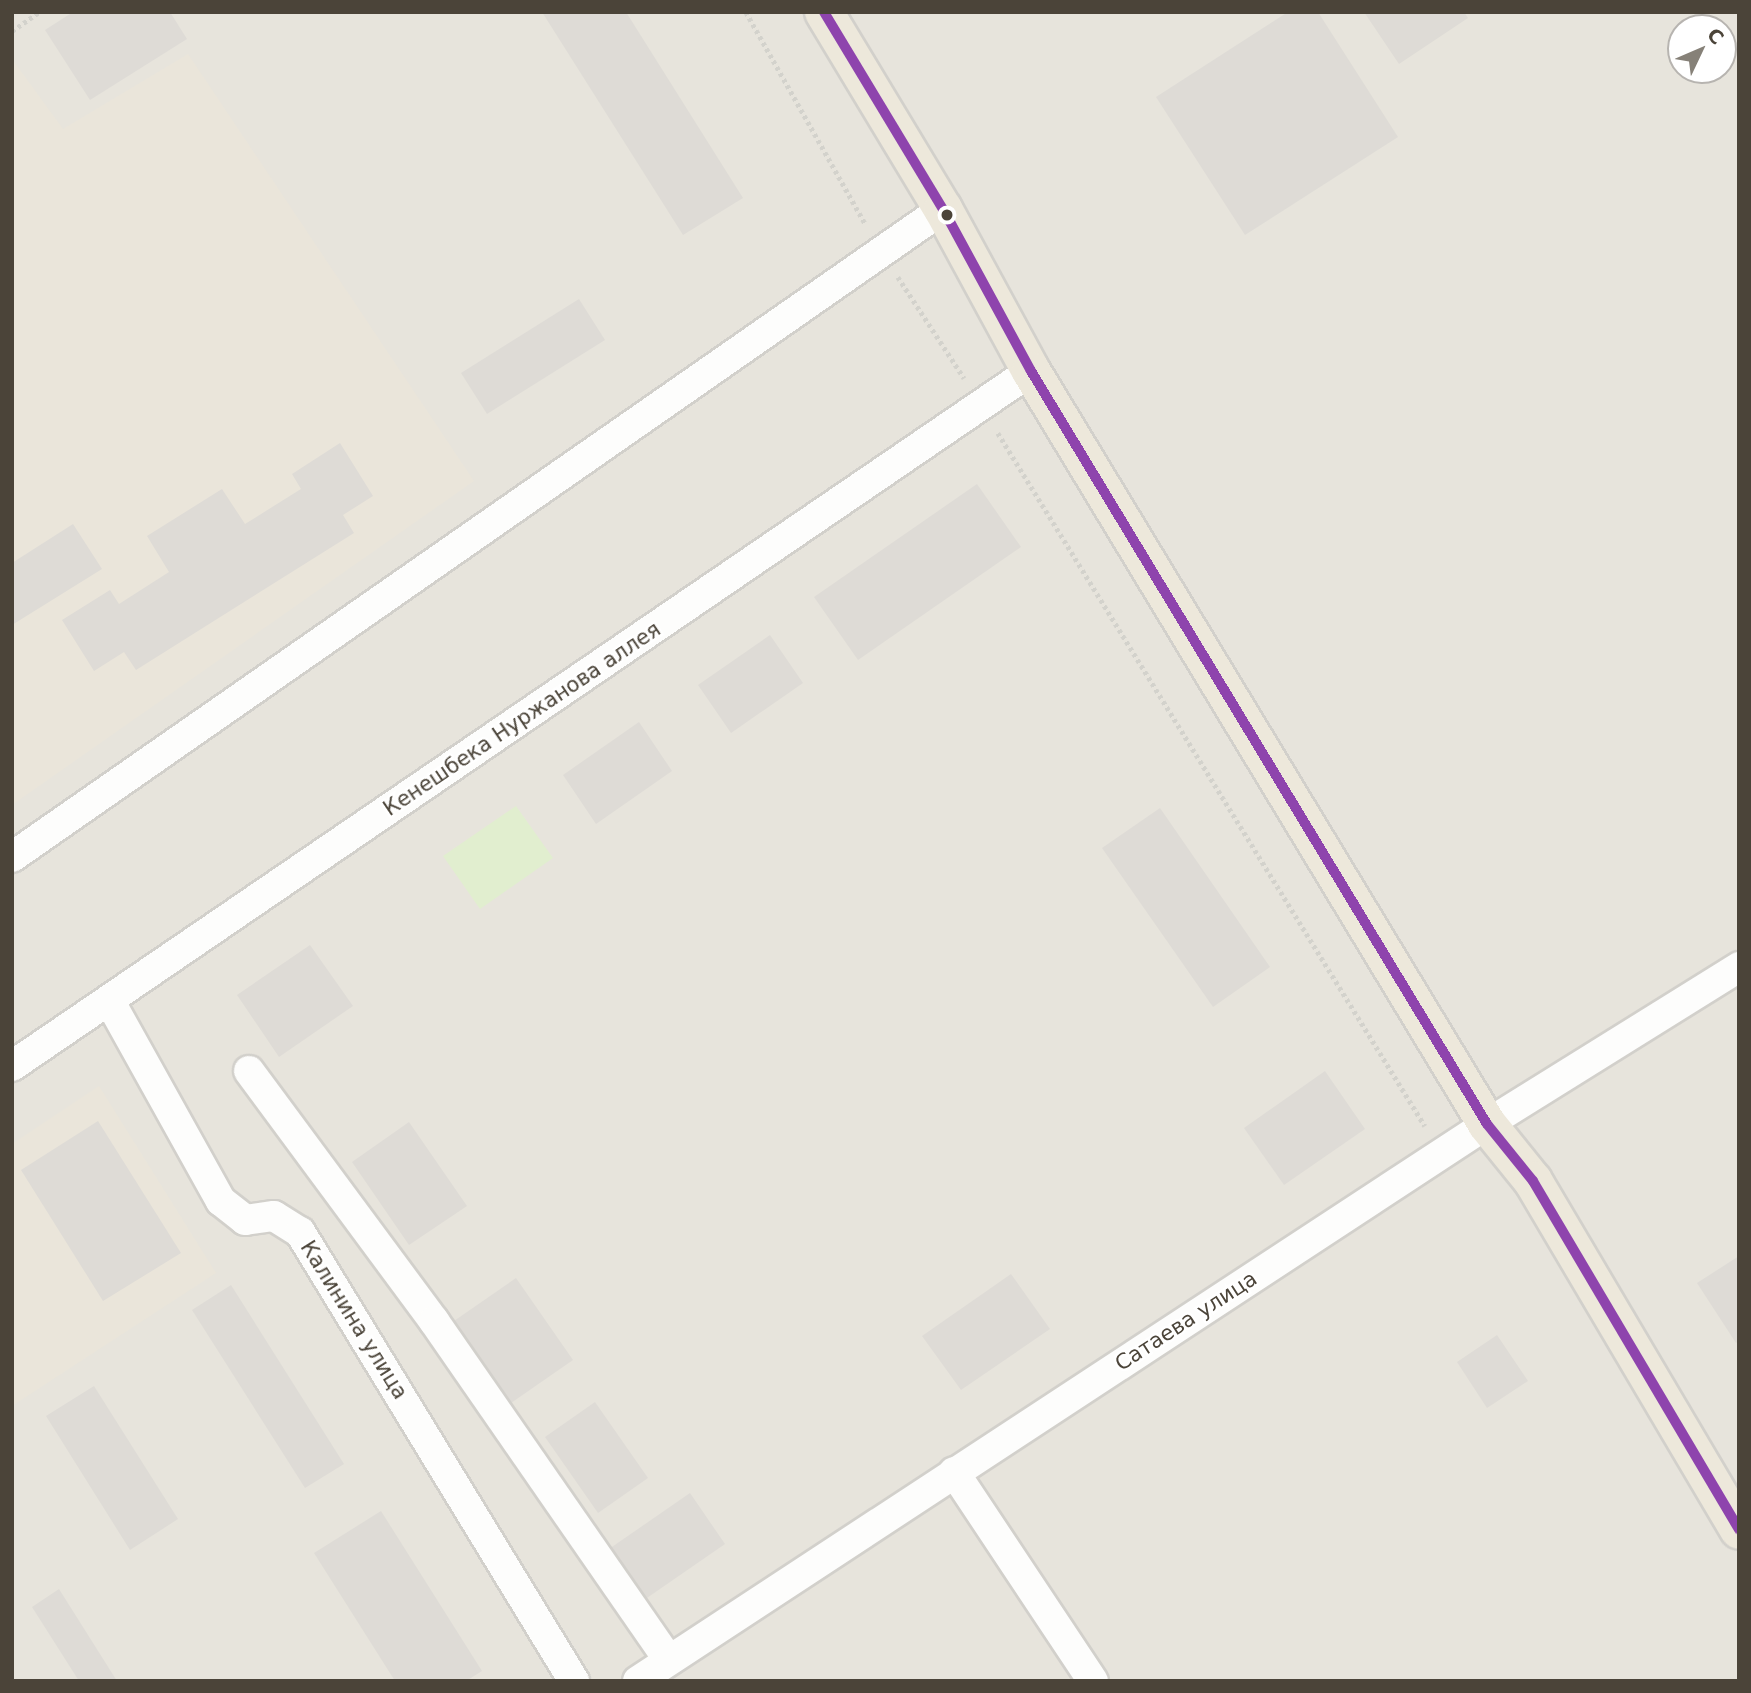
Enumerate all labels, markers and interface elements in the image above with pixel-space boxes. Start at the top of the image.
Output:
north arrow [1667,14,1737,84]
text: С [1703,23,1728,48]
unlabelled marker [940,208,954,222]
street label: Кенешбека Нуржанова аллея [379,617,665,821]
street label: Калинина улица [295,1236,413,1404]
street label: Сатаева улица [1110,1266,1262,1376]

